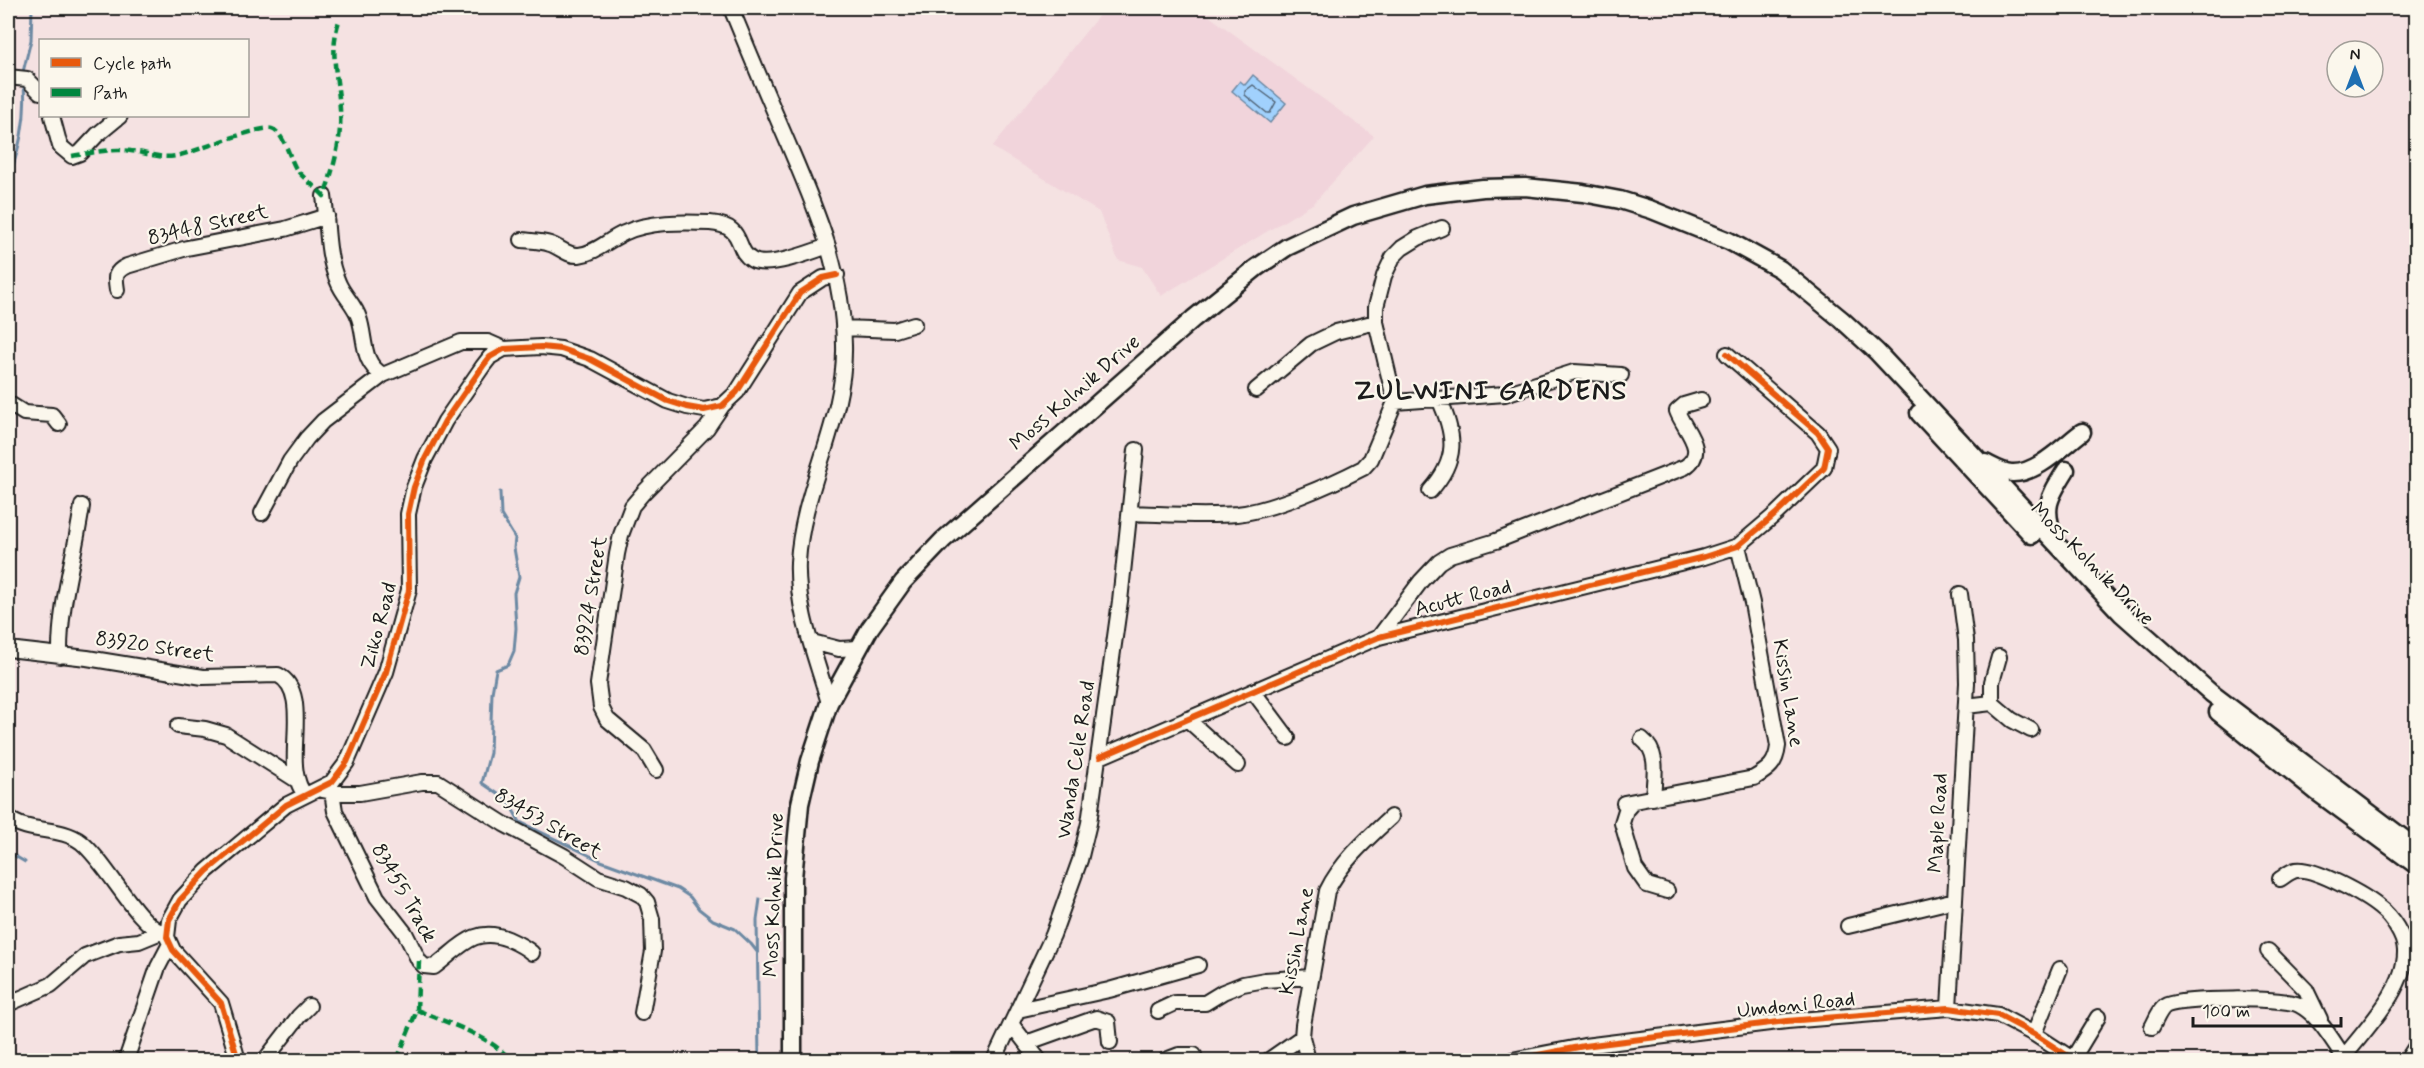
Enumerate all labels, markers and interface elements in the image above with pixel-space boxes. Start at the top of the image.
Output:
legend [39,39,249,117]
north arrow [2325,39,2385,99]
text: N [2350,45,2360,66]
text: Cycle path [93,52,171,76]
text: Path [93,82,128,106]
street label: 83448 Street [145,197,272,252]
street label: Moss Kolnik Drive [1004,328,1146,458]
district label: ZULWINI GARDENS [1354,374,1628,409]
street label: Moss Kolnik Drive [2024,496,2160,632]
street label: 83924 Street [568,534,614,658]
street label: Acutt Road [1412,572,1514,624]
street label: Ziko Road [354,579,404,673]
street label: 83920 Street [94,625,217,669]
street label: Kissin Lane [1766,637,1810,749]
street label: Wanda Cele Road [1050,679,1102,841]
street label: Maple Road [1921,772,1955,874]
street label: 83453 Street [489,782,608,867]
street label: Moss Kolnik Drive [757,812,791,978]
street label: 83455 Track [364,838,444,948]
street label: Kissin Lane [1273,885,1321,997]
street label: Umdoni Road [1736,985,1856,1025]
scale bar [2193,990,2342,1028]
text: 100 m [2202,1000,2250,1024]

